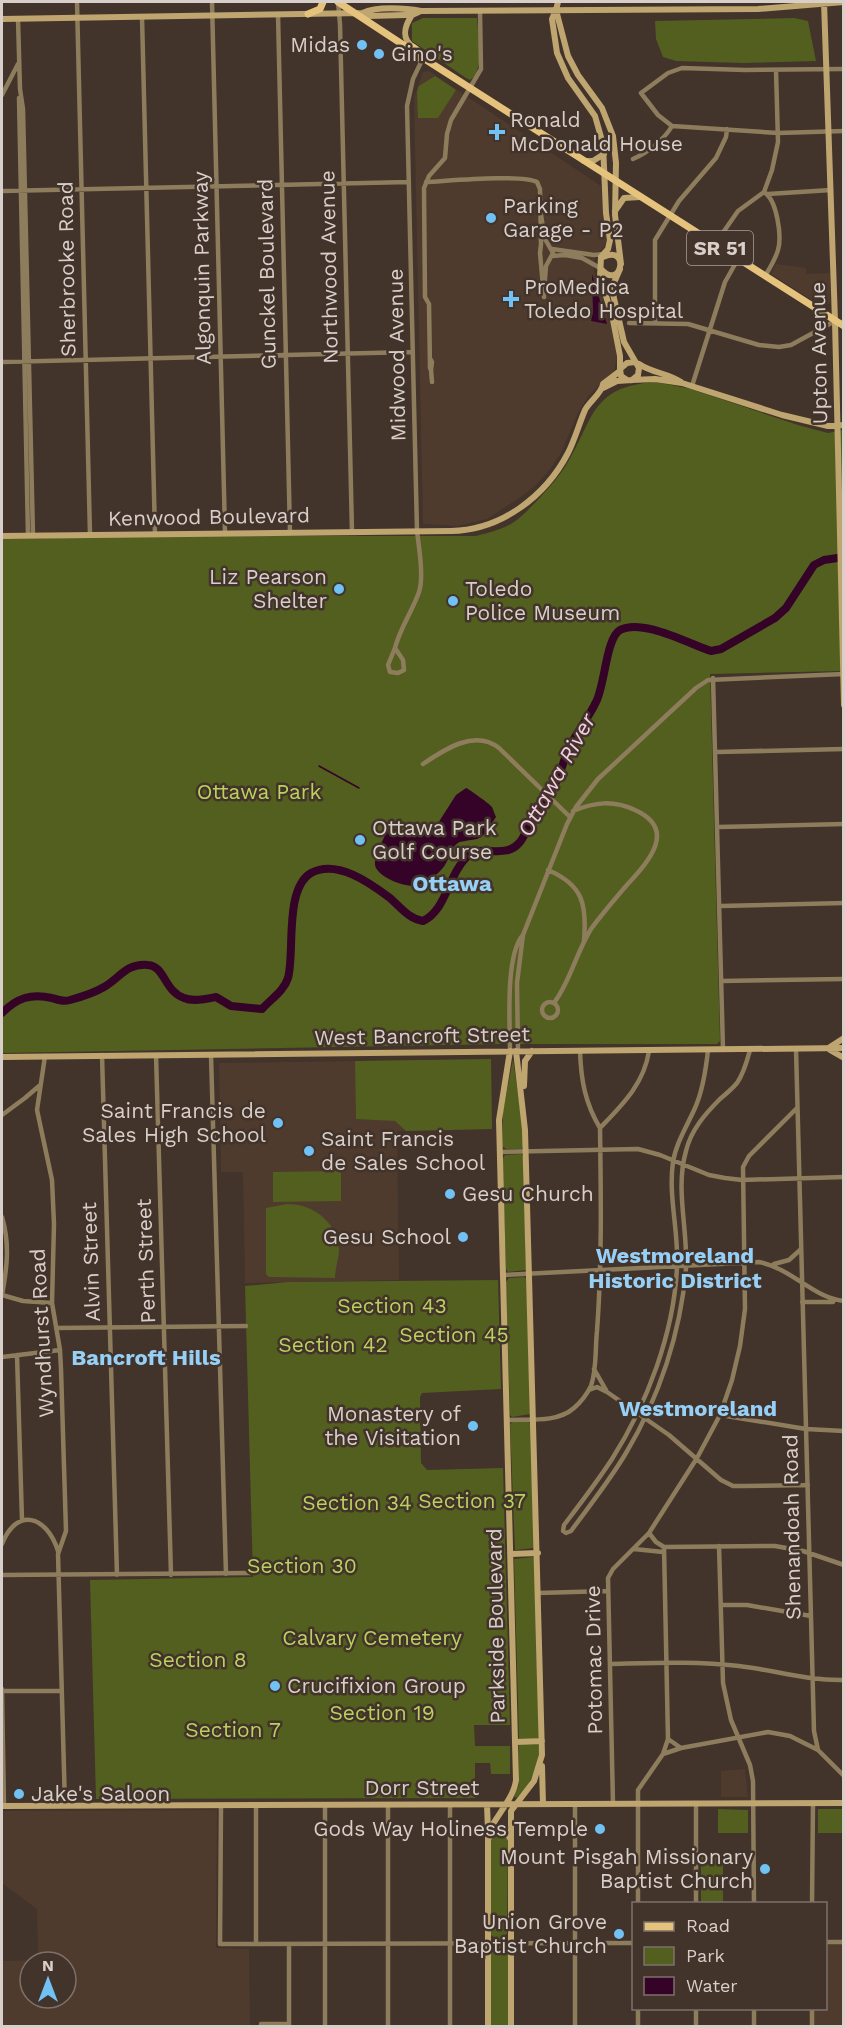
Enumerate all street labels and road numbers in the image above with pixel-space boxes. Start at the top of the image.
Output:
street label: Northwood Avenue [314,170,343,364]
street label: Algonquin Parkway [187,171,216,365]
street label: Gunckel Boulevard [252,178,281,370]
street label: Sherbrooke Road [52,181,81,357]
road number: SR 51 [687,231,753,265]
street label: Midwood Avenue [382,268,411,442]
street label: Upton Avenue [805,281,832,425]
street label: Kenwood Boulevard [108,502,310,531]
street label: West Bancroft Street [314,1021,530,1050]
street label: Perth Street [131,1198,160,1324]
street label: Alvin Street [76,1202,105,1322]
street label: Wyndhurst Road [25,1248,58,1418]
street label: Shenandoah Road [777,1434,806,1620]
street label: Parkside Boulevard [481,1528,510,1724]
street label: Potomac Drive [580,1585,607,1735]
street label: Dorr Street [365,1775,480,1800]

